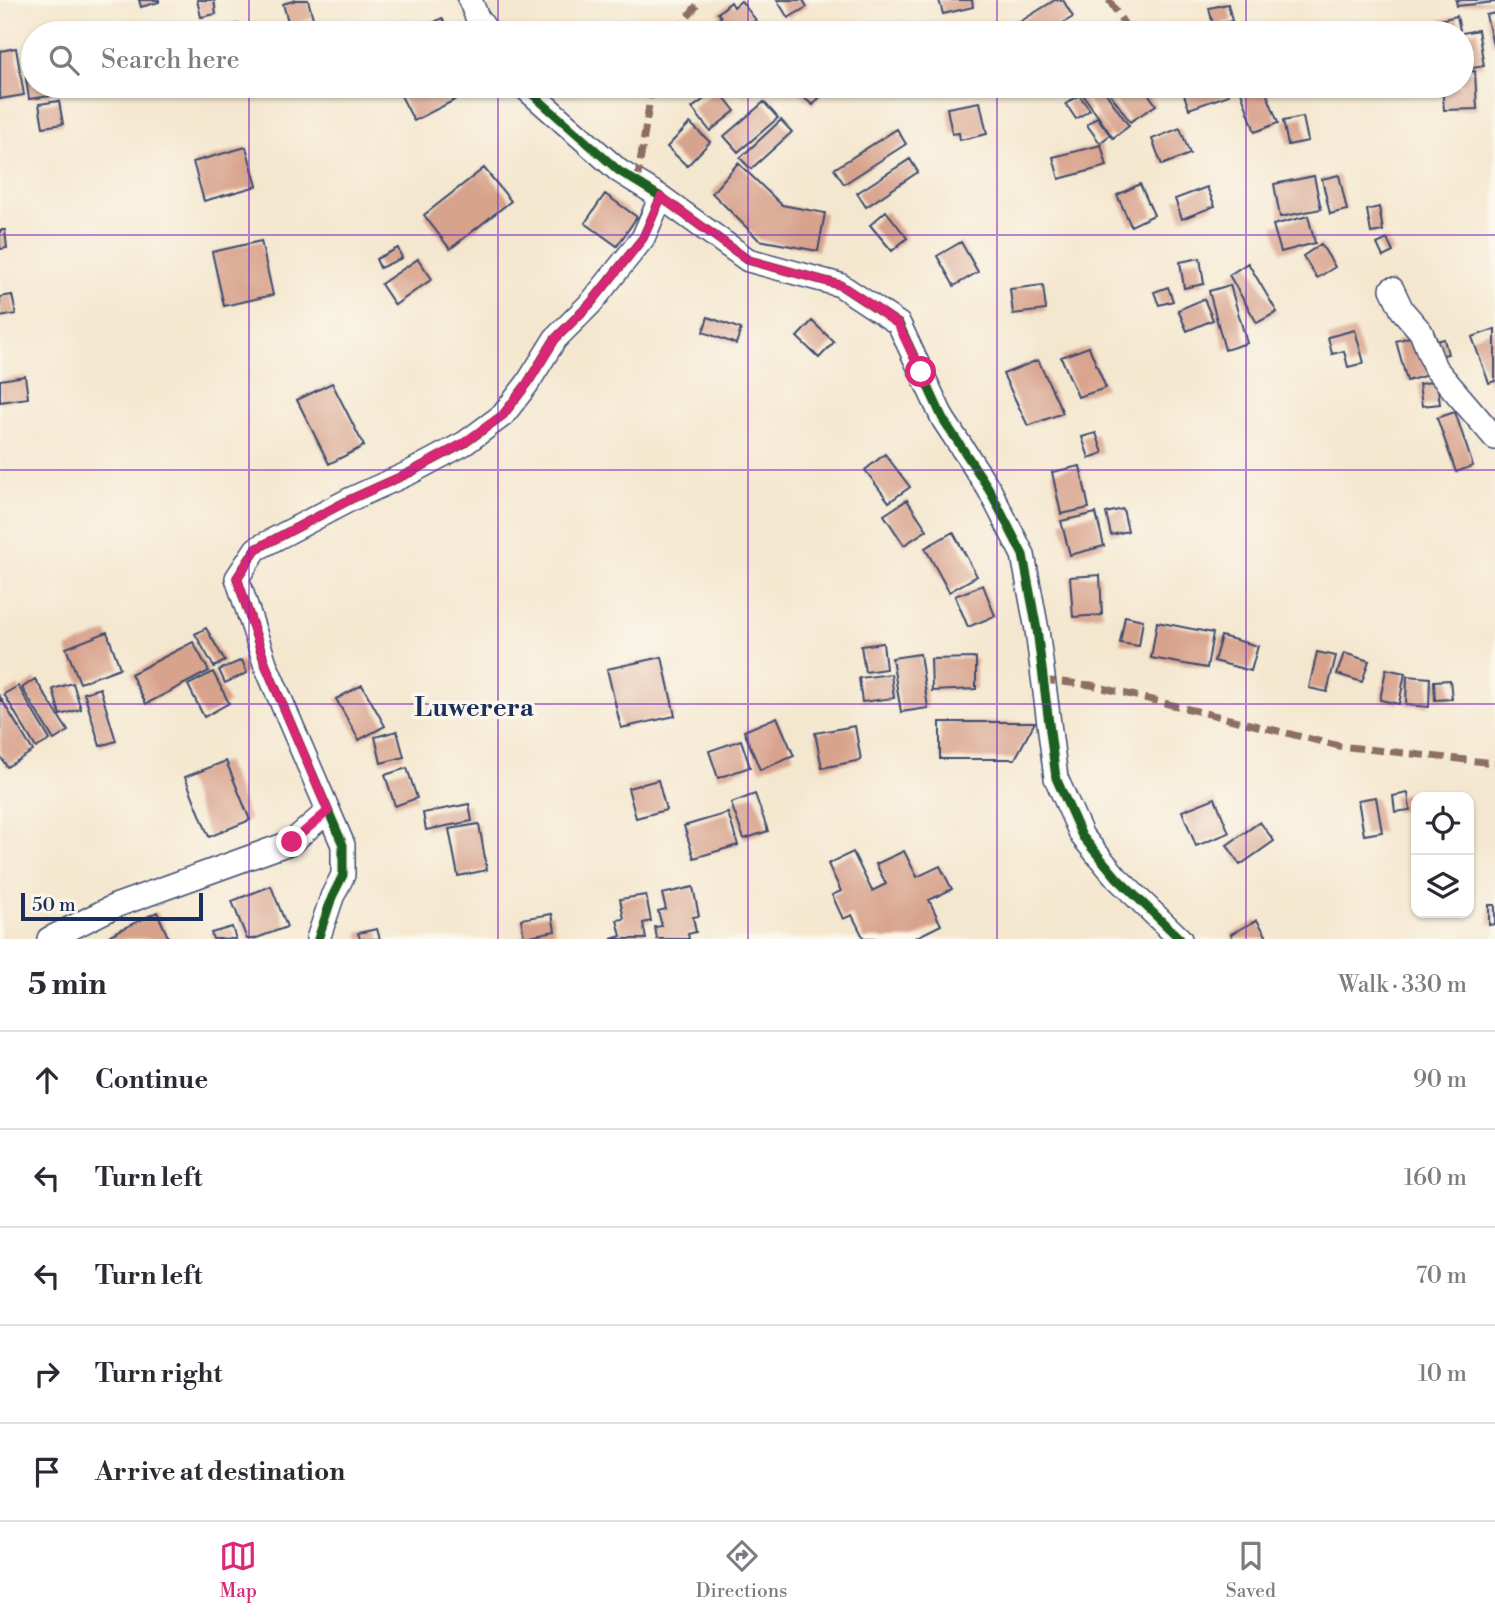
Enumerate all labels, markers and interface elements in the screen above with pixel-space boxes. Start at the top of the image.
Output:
search box [21,21,1474,98]
icon: search [45,41,83,79]
text: Search here [101,44,240,76]
route start [905,356,936,387]
district label: Luwerera [414,692,535,724]
map controls [1411,792,1474,918]
button: locate [1411,792,1474,855]
route end [276,826,307,857]
button: layers [1411,855,1474,918]
scale bar [21,890,203,922]
text: 50 m [32,893,76,917]
text: 5 min [28,966,107,1004]
text: Walk · 330 m [1338,971,1467,999]
icon: ahead [28,1061,66,1099]
text: Continue [95,1064,208,1096]
text: 90 m [1413,1066,1467,1094]
icon: left [28,1159,66,1197]
text: Turn left [95,1162,203,1194]
text: 160 m [1404,1164,1467,1192]
icon: left [28,1257,66,1295]
text: Turn left [95,1260,203,1292]
text: 70 m [1416,1262,1467,1290]
icon: right [28,1355,66,1393]
text: Turn right [95,1358,223,1390]
text: 10 m [1418,1360,1467,1388]
icon: arrive [28,1453,66,1491]
text: Arrive at destination [95,1456,345,1488]
tab: Map [219,1537,257,1603]
tab: Directions [696,1537,787,1603]
tab: Saved [1226,1537,1276,1603]

